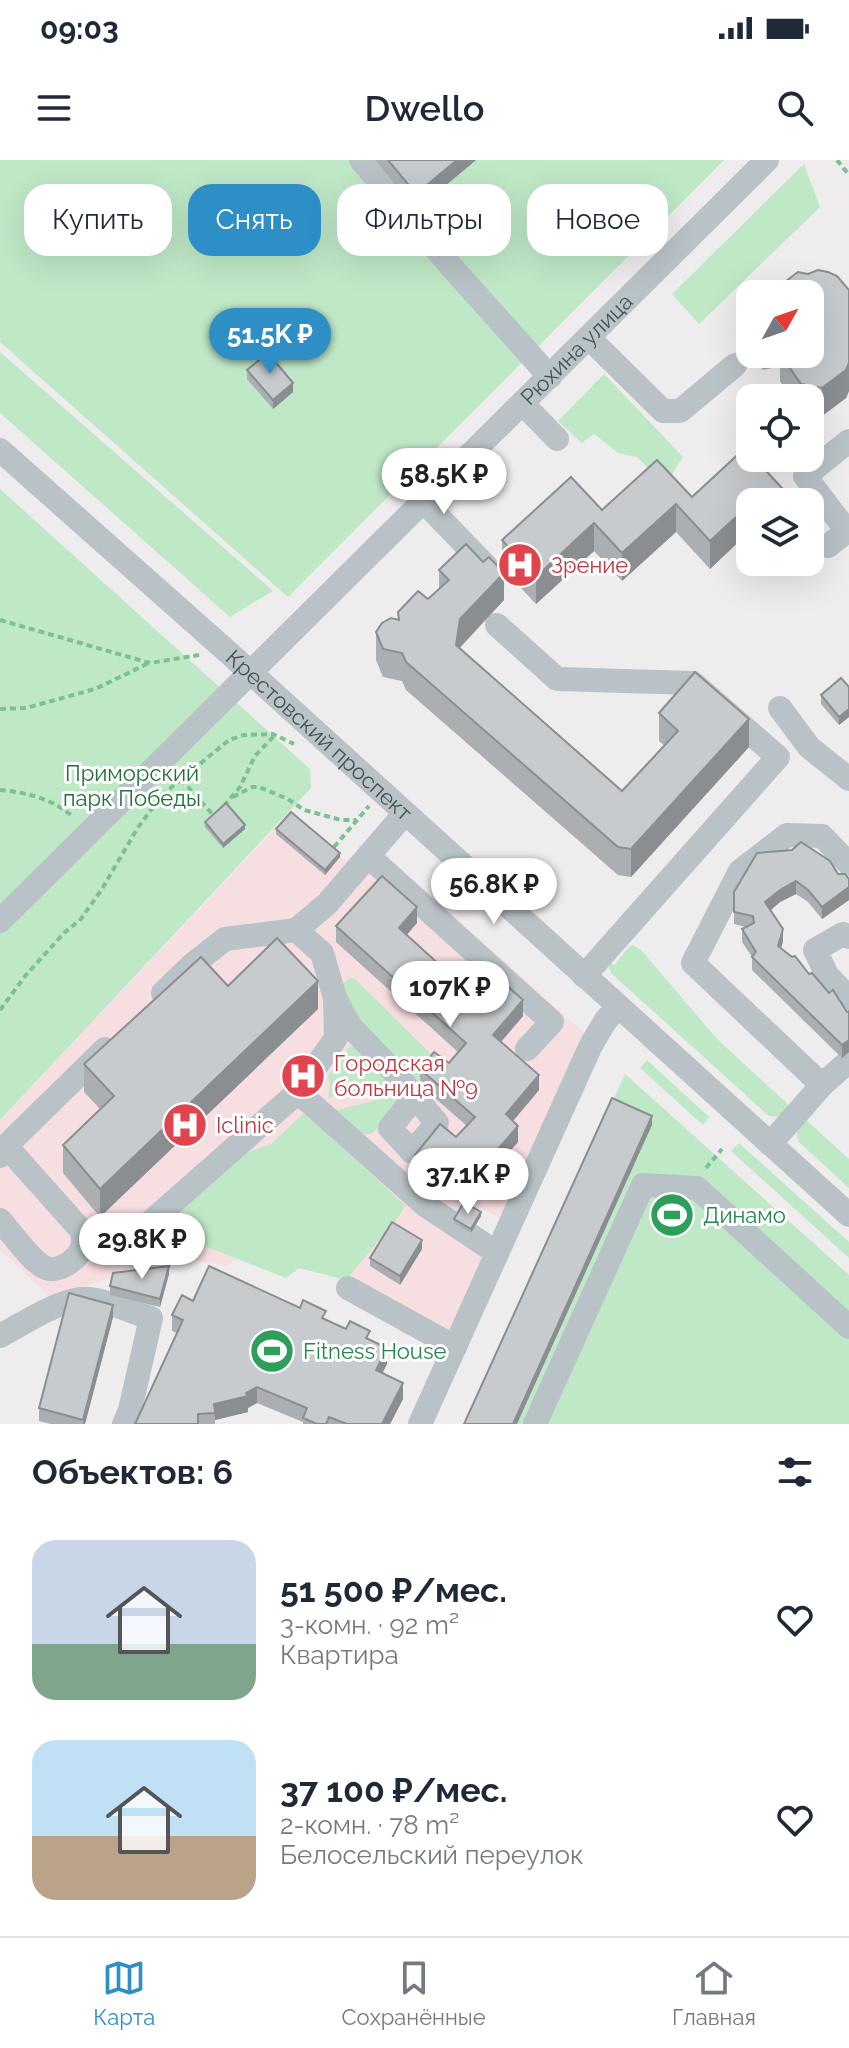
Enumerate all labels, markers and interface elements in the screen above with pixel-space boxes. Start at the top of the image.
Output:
text: 09:03 [40,11,119,46]
icon: menu [32,86,76,130]
icon: search [773,86,817,130]
text: Dwello [365,87,484,129]
chip: Купить [24,184,172,256]
chip: Снять [188,184,321,256]
chip: Фильтры [337,184,511,256]
chip: Новое [527,184,668,256]
north arrow [736,280,824,368]
map controls [736,280,824,576]
street label: Рюхина улица [515,288,638,410]
pin: 51.5K ₽ [196,308,344,376]
text: 51.5K ₽ [227,319,313,349]
button: locate [736,384,824,472]
pin: 58.5K ₽ [370,448,518,516]
text: 58.5K ₽ [400,459,488,489]
button: layers [736,488,824,576]
hospital icon: Зрение [496,541,544,589]
place label: Зрение [551,552,628,578]
street label: Крестовский проспект [221,644,418,826]
park label: Приморский парк Победы [63,760,201,811]
pin: 56.8K ₽ [420,858,568,926]
text: 56.8K ₽ [449,869,539,899]
pin: 107K ₽ [385,961,515,1029]
text: 107K ₽ [409,972,491,1002]
place label: Городская больница №9 [334,1050,478,1101]
hospital icon: Городская больница №9 [279,1052,327,1100]
hospital icon: Iclinic [161,1101,209,1149]
place label: Iclinic [216,1112,274,1138]
pin: 37.1K ₽ [394,1148,542,1216]
text: 37.1K ₽ [426,1159,510,1189]
sports icon: Динамо [648,1191,696,1239]
place label: Динамо [703,1202,786,1228]
pin: 29.8K ₽ [68,1213,216,1281]
text: 29.8K ₽ [97,1224,187,1254]
sports icon: Fitness House [248,1327,296,1375]
place label: Fitness House [303,1338,447,1364]
icon: filters [773,1450,817,1494]
text: Объектов: 6 [32,1452,233,1492]
text: 51 500 ₽/мес. [280,1570,507,1610]
icon: home [96,1572,192,1668]
icon: heart [773,1598,817,1642]
text: 3-комн. · 92 m² [280,1610,459,1640]
text: Квартира [280,1640,399,1670]
text: 37 100 ₽/мес. [280,1770,507,1810]
icon: home [96,1772,192,1868]
icon: heart [773,1798,817,1842]
text: 2-комн. · 78 m² [280,1810,459,1840]
text: Белосельский переулок [280,1840,584,1870]
tab: Карта [93,1956,155,2030]
tab: Сохранённые [342,1956,486,2030]
tab: Главная [672,1956,756,2030]

